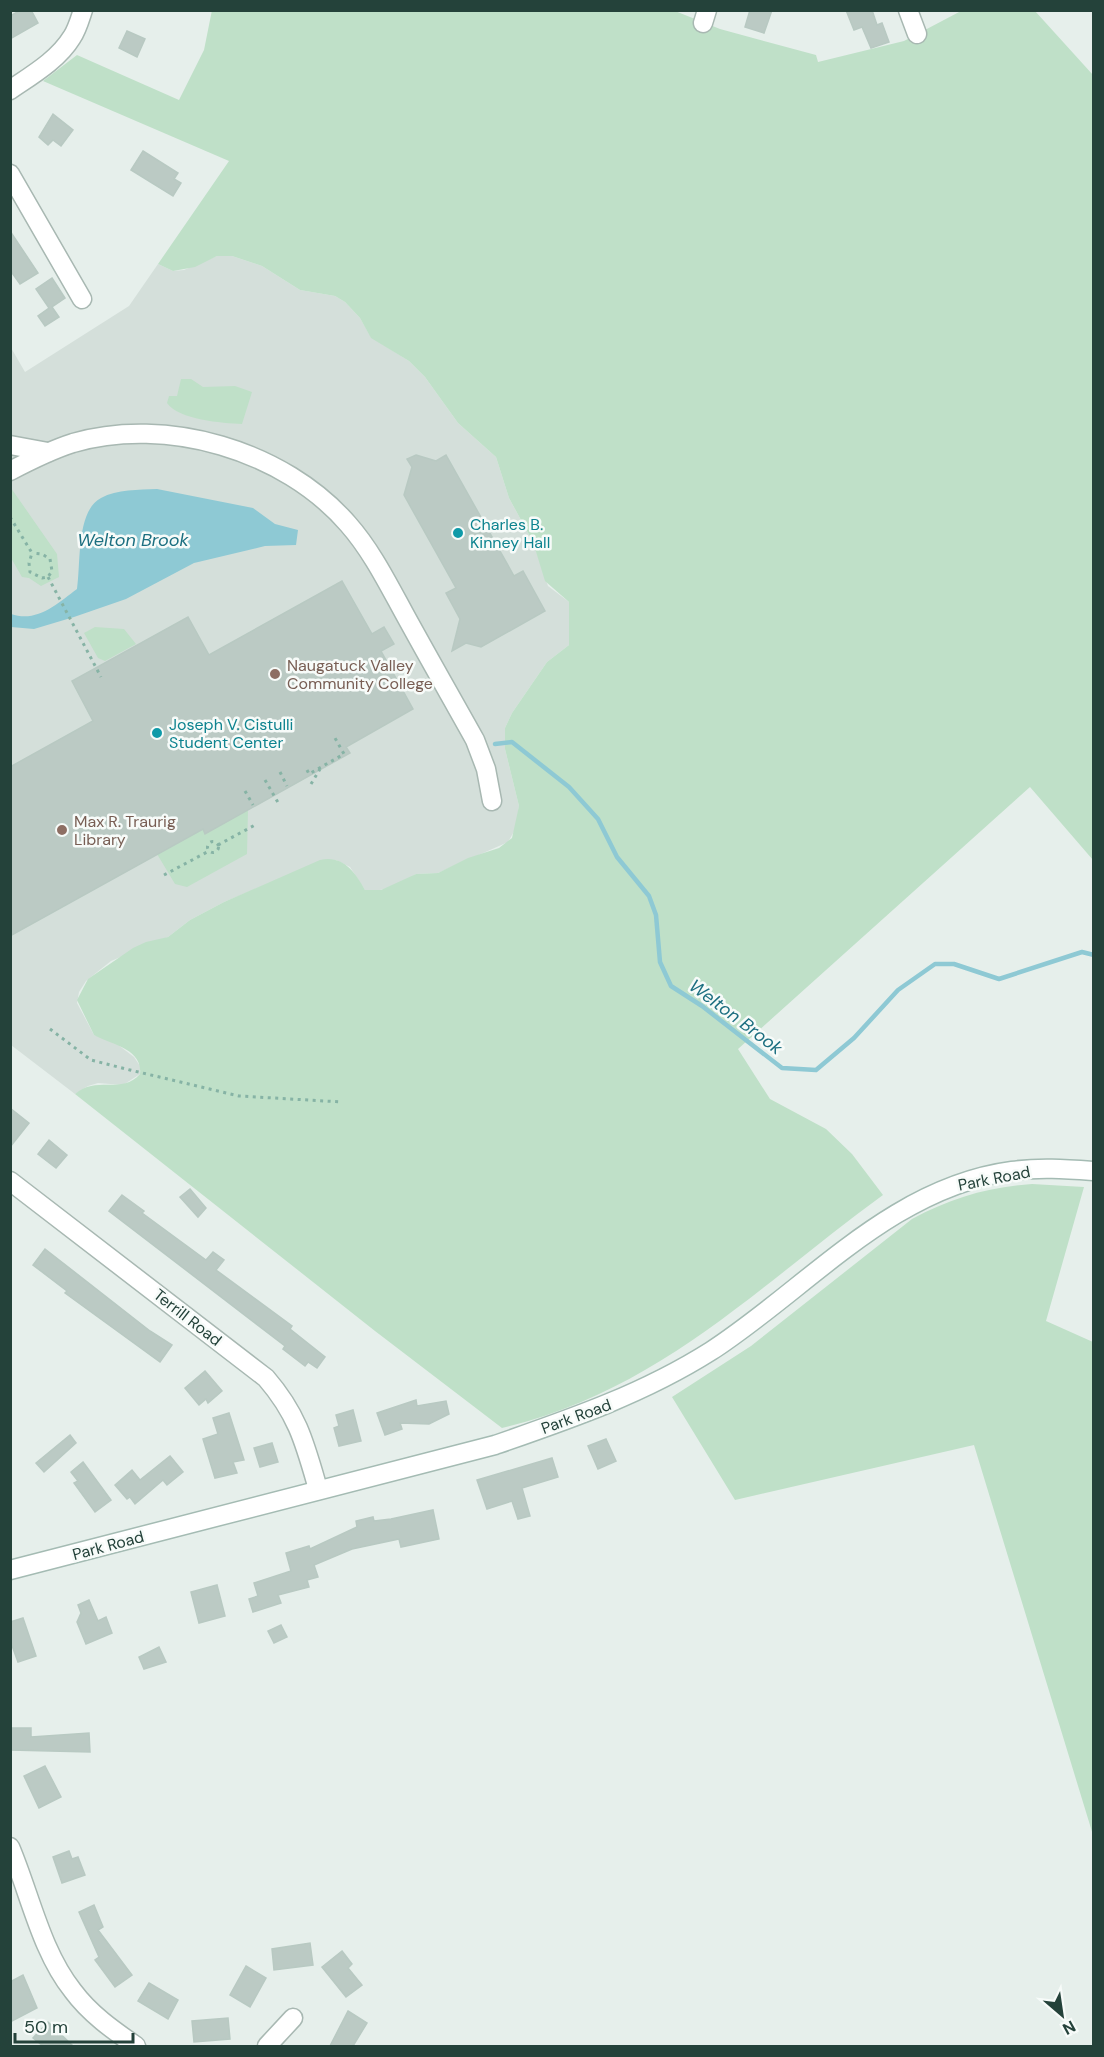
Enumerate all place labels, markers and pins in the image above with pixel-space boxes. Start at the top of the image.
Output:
place label: Charles B. Kinney Hall [470,514,550,553]
marker: Charles B. Kinney Hall [451,526,465,540]
place label: Naugatuck Valley Community College [287,655,433,694]
marker: Naugatuck Valley Community College [268,667,282,681]
place label: Joseph V. Cistulli Student Center [169,714,293,753]
marker: Joseph V. Cistulli Student Center [150,726,164,740]
place label: Max R. Traurig Library [74,811,176,850]
marker: Max R. Traurig Library [55,823,69,837]

